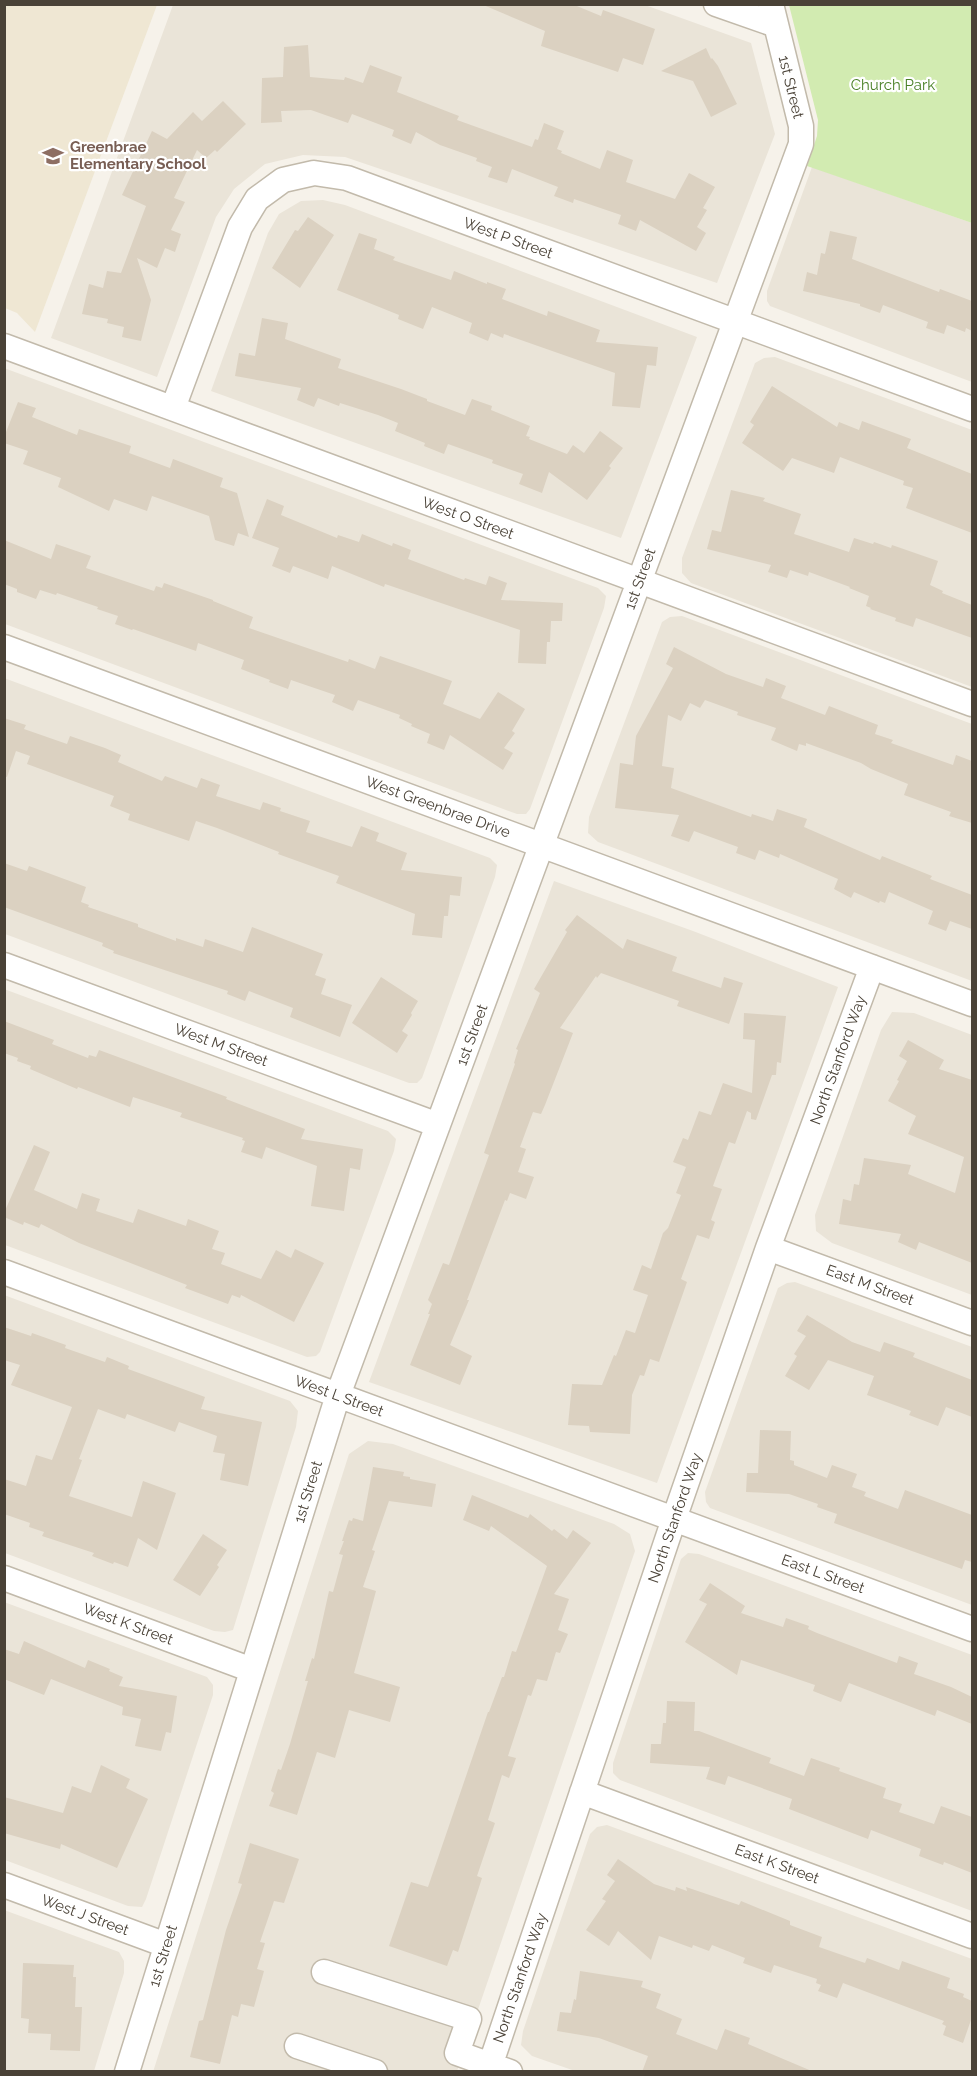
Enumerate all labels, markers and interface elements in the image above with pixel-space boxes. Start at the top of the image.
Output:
street label: 1st Street [775,54,807,120]
park label: Church Park [851,76,935,94]
place label: Greenbrae Elementary School [70,138,206,173]
school or university icon: Greenbrae Elementary School [41,144,65,168]
street label: West P Street [461,213,555,263]
street label: West O Street [420,493,516,543]
street label: 1st Street [621,546,659,612]
street label: West Greenbrae Drive [363,772,513,842]
street label: North Stanford Way [806,993,870,1127]
street label: 1st Street [453,1002,491,1068]
street label: West M Street [172,1020,270,1070]
street label: East M Street [824,1261,916,1309]
street label: West L Street [292,1372,386,1420]
street label: North Stanford Way [644,1451,706,1585]
street label: 1st Street [290,1459,326,1525]
street label: East L Street [779,1551,867,1597]
street label: West K Street [81,1599,175,1649]
street label: East K Street [732,1840,822,1888]
street label: West J Street [39,1891,131,1939]
street label: North Stanford Way [489,1911,551,2045]
street label: 1st Street [145,1923,181,1989]

